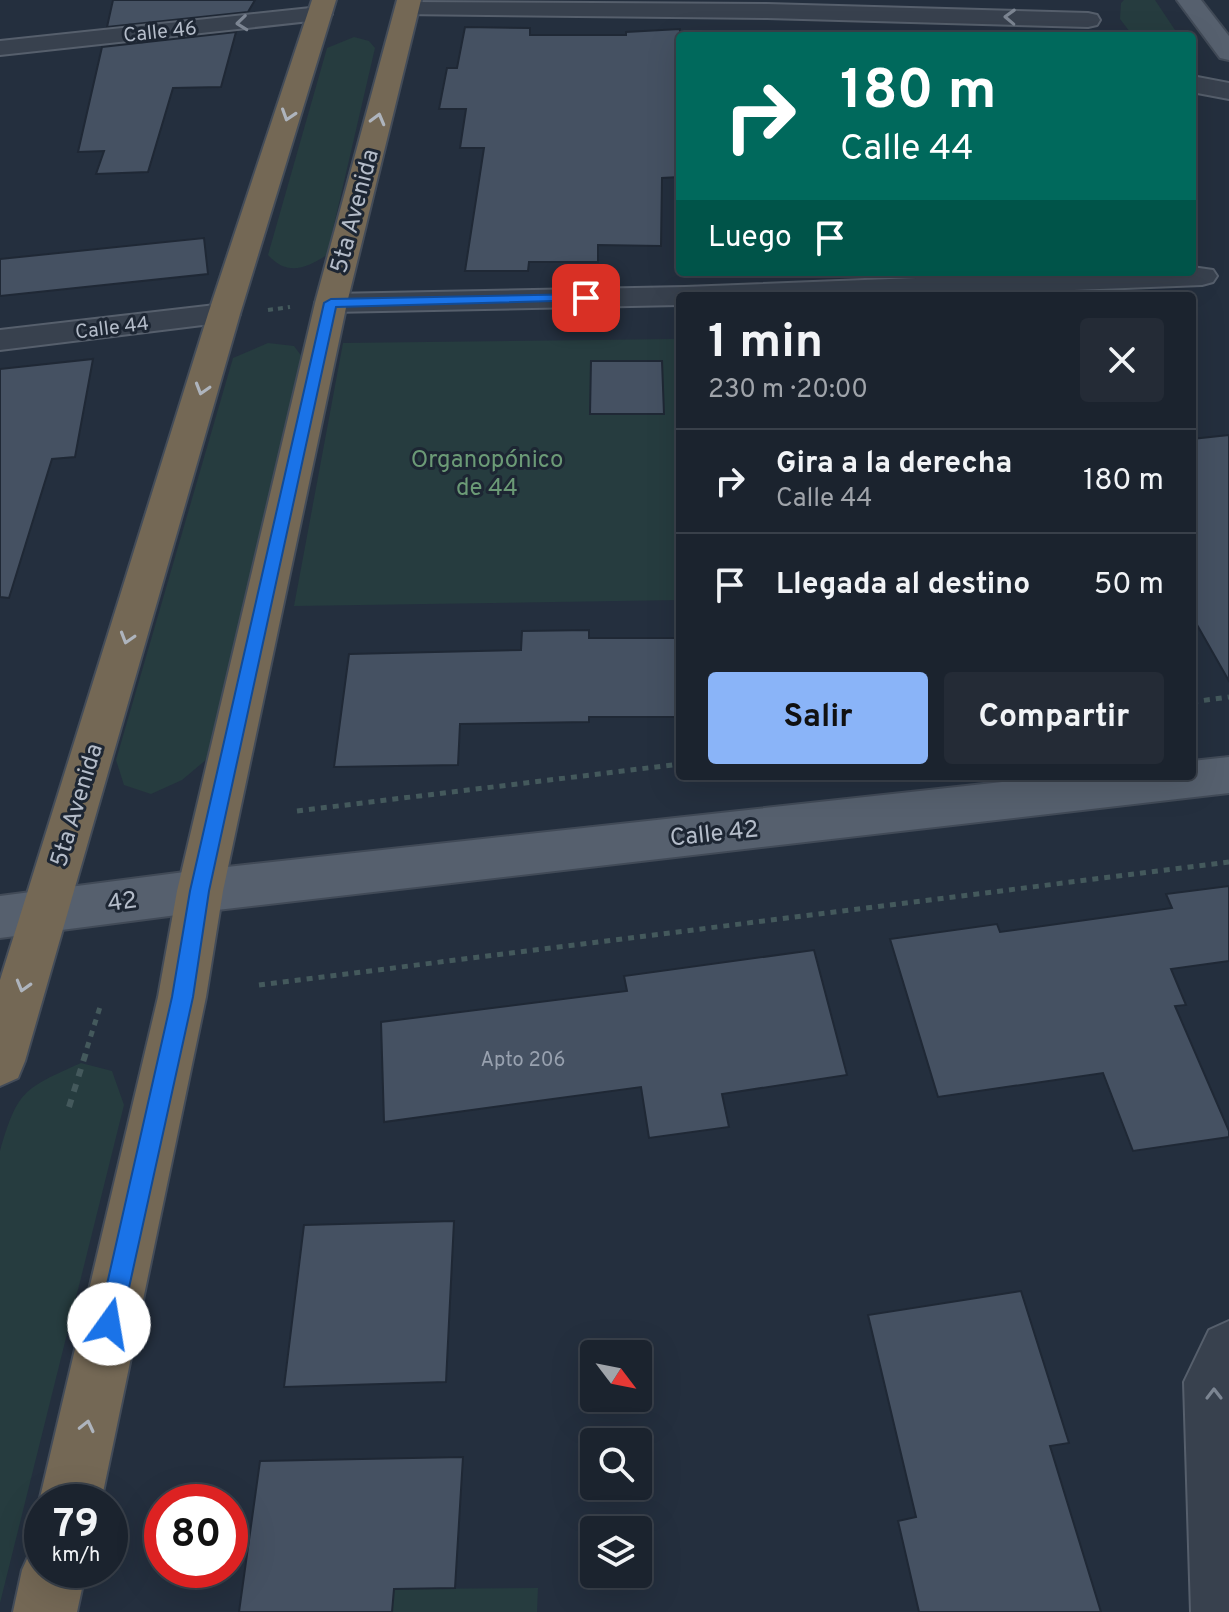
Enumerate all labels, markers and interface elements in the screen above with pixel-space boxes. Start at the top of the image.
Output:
one-way arrow [1003,9,1016,26]
one-way arrow [235,14,248,31]
street label: Calle 46 [122,16,198,50]
text: 180 m [840,58,997,128]
icon: right [708,64,812,168]
one-way arrow [281,108,297,122]
one-way arrow [369,113,386,126]
text: Calle 44 [840,127,974,173]
street label: 5ta Avenida [325,146,387,277]
icon: arrive [808,216,852,260]
text: Luego [708,220,792,257]
pin [552,264,620,332]
icon: arrive [564,276,608,320]
street label: Calle 44 [74,312,151,346]
text: 1 min [708,314,823,374]
button: close [1080,318,1164,402]
text: 230 m · 20:00 [708,374,868,407]
one-way arrow [195,382,211,395]
park label: Organopónico de 44 [411,446,563,504]
text: Gira a la derecha [776,446,1012,483]
icon: right [708,459,752,503]
text: 180 m [1083,463,1164,500]
text: Calle 44 [776,483,873,516]
icon: arrive [708,563,752,607]
text: Llegada al destino [776,567,1030,604]
text: 50 m [1094,567,1164,604]
one-way arrow [120,630,136,644]
button: Salir [708,672,928,764]
button: Compartir [944,672,1164,764]
street label: 5ta Avenida [45,740,111,871]
street label: Calle 42 [668,815,760,855]
street label: 42 [106,886,139,920]
one-way arrow [16,979,32,993]
house number: Apto 206 [481,1048,565,1074]
position arrow [67,1282,151,1366]
north arrow [580,1340,652,1412]
map controls [580,1340,652,1588]
one-way arrow [1205,1387,1223,1400]
one-way arrow [78,1420,95,1433]
button: search [580,1428,652,1500]
speed limit sign: 80 [144,1484,248,1588]
text: 79 [53,1501,99,1551]
button: layers [580,1516,652,1588]
text: km/h [52,1543,100,1569]

